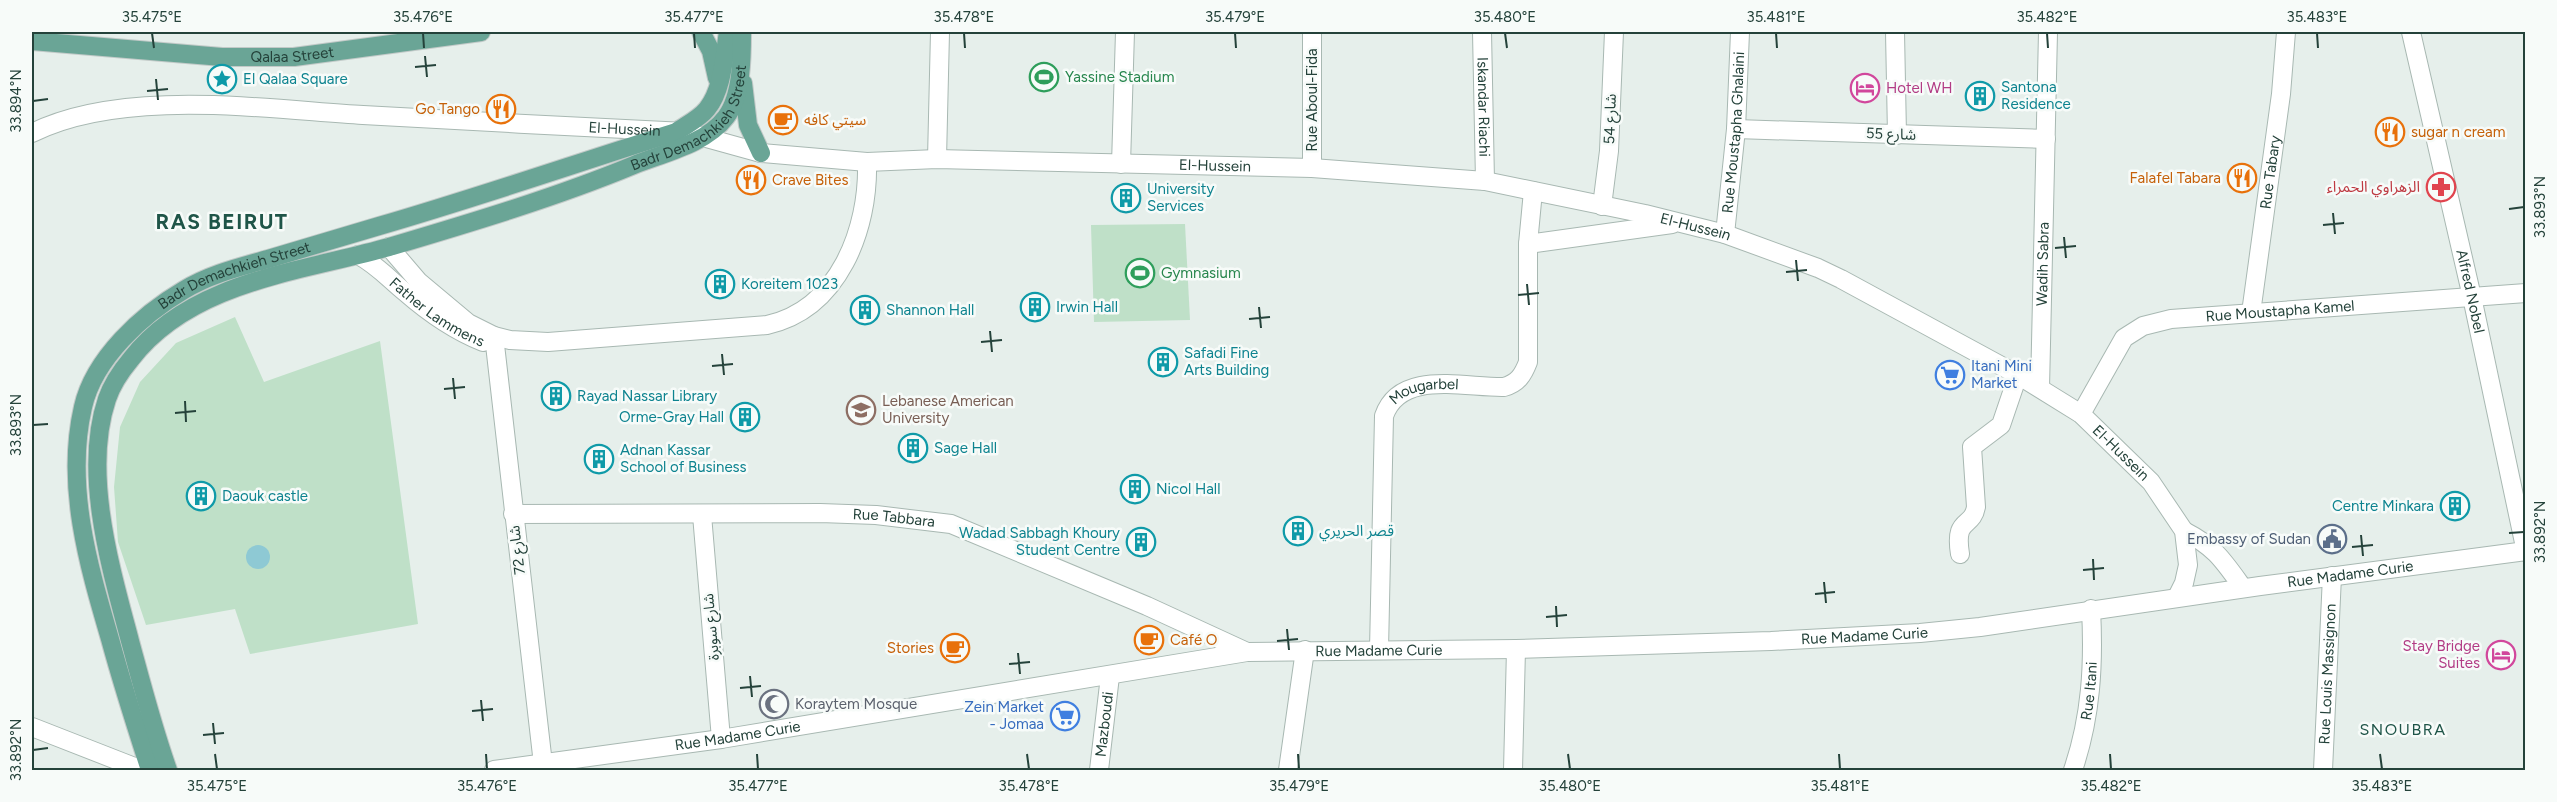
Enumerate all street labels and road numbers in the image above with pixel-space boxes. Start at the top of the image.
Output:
street label: Qalaa Street [250,43,335,66]
street label: Rue Aboul-Fida [1303,48,1321,152]
street label: Rue Moustapha Ghalaini [1718,51,1748,214]
street label: Iskandar Riachi [1474,57,1494,157]
street label: Badr Demachkieh Street [628,64,750,174]
street label: شارع 54 [1600,93,1623,145]
street label: El-Hussein [588,118,661,140]
street label: شارع 55 [1865,124,1917,147]
street label: Rue Tabary [2256,134,2284,210]
street label: El-Hussein [1179,156,1251,176]
street label: El-Hussein [1658,209,1733,244]
street label: Wadih Sabra [2033,222,2053,306]
street label: Badr Demachkieh Street [154,238,313,313]
street label: Alfred Nobel [2452,248,2488,335]
street label: Father Lammens [386,274,487,351]
street label: Rue Moustapha Kamel [2205,297,2355,325]
street label: Mougarbel [1385,375,1459,408]
street label: El-Hussein [2089,421,2153,484]
street label: Rue Tabbara [852,505,936,531]
street label: شارع 72 [505,524,532,576]
street label: Rue Madame Curie [2286,557,2415,591]
street label: شارع سوبرة [699,592,726,661]
street label: Rue Louis Massignon [2315,603,2340,745]
street label: Rue Madame Curie [1801,623,1929,648]
street label: Rue Madame Curie [1315,641,1442,660]
street label: Rue Itani [2077,661,2101,722]
street label: Mazboudi [1092,691,1117,758]
street label: Rue Madame Curie [674,717,802,754]

